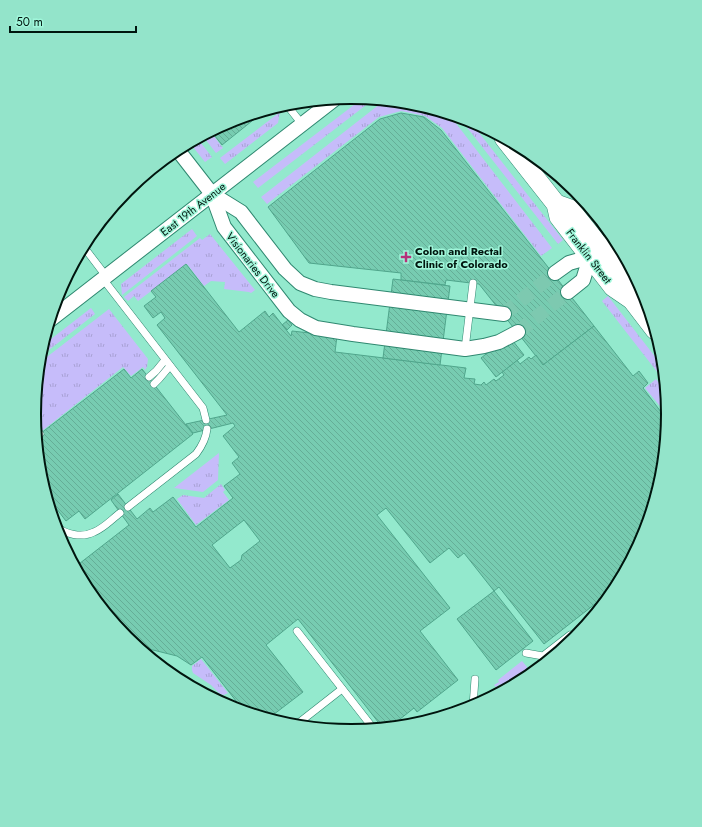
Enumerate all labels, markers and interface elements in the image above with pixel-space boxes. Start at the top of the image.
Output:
scale bar [10,8,136,34]
text: 50 m [16,13,43,31]
street label: East 19th Avenue [157,178,229,240]
street label: Franklin Street [562,225,616,287]
street label: Visionaries Drive [222,229,284,301]
place label: Colon and Rectal Clinic of Colorado [415,243,508,272]
marker: Colon and Rectal Clinic of Colorado [400,251,412,263]

